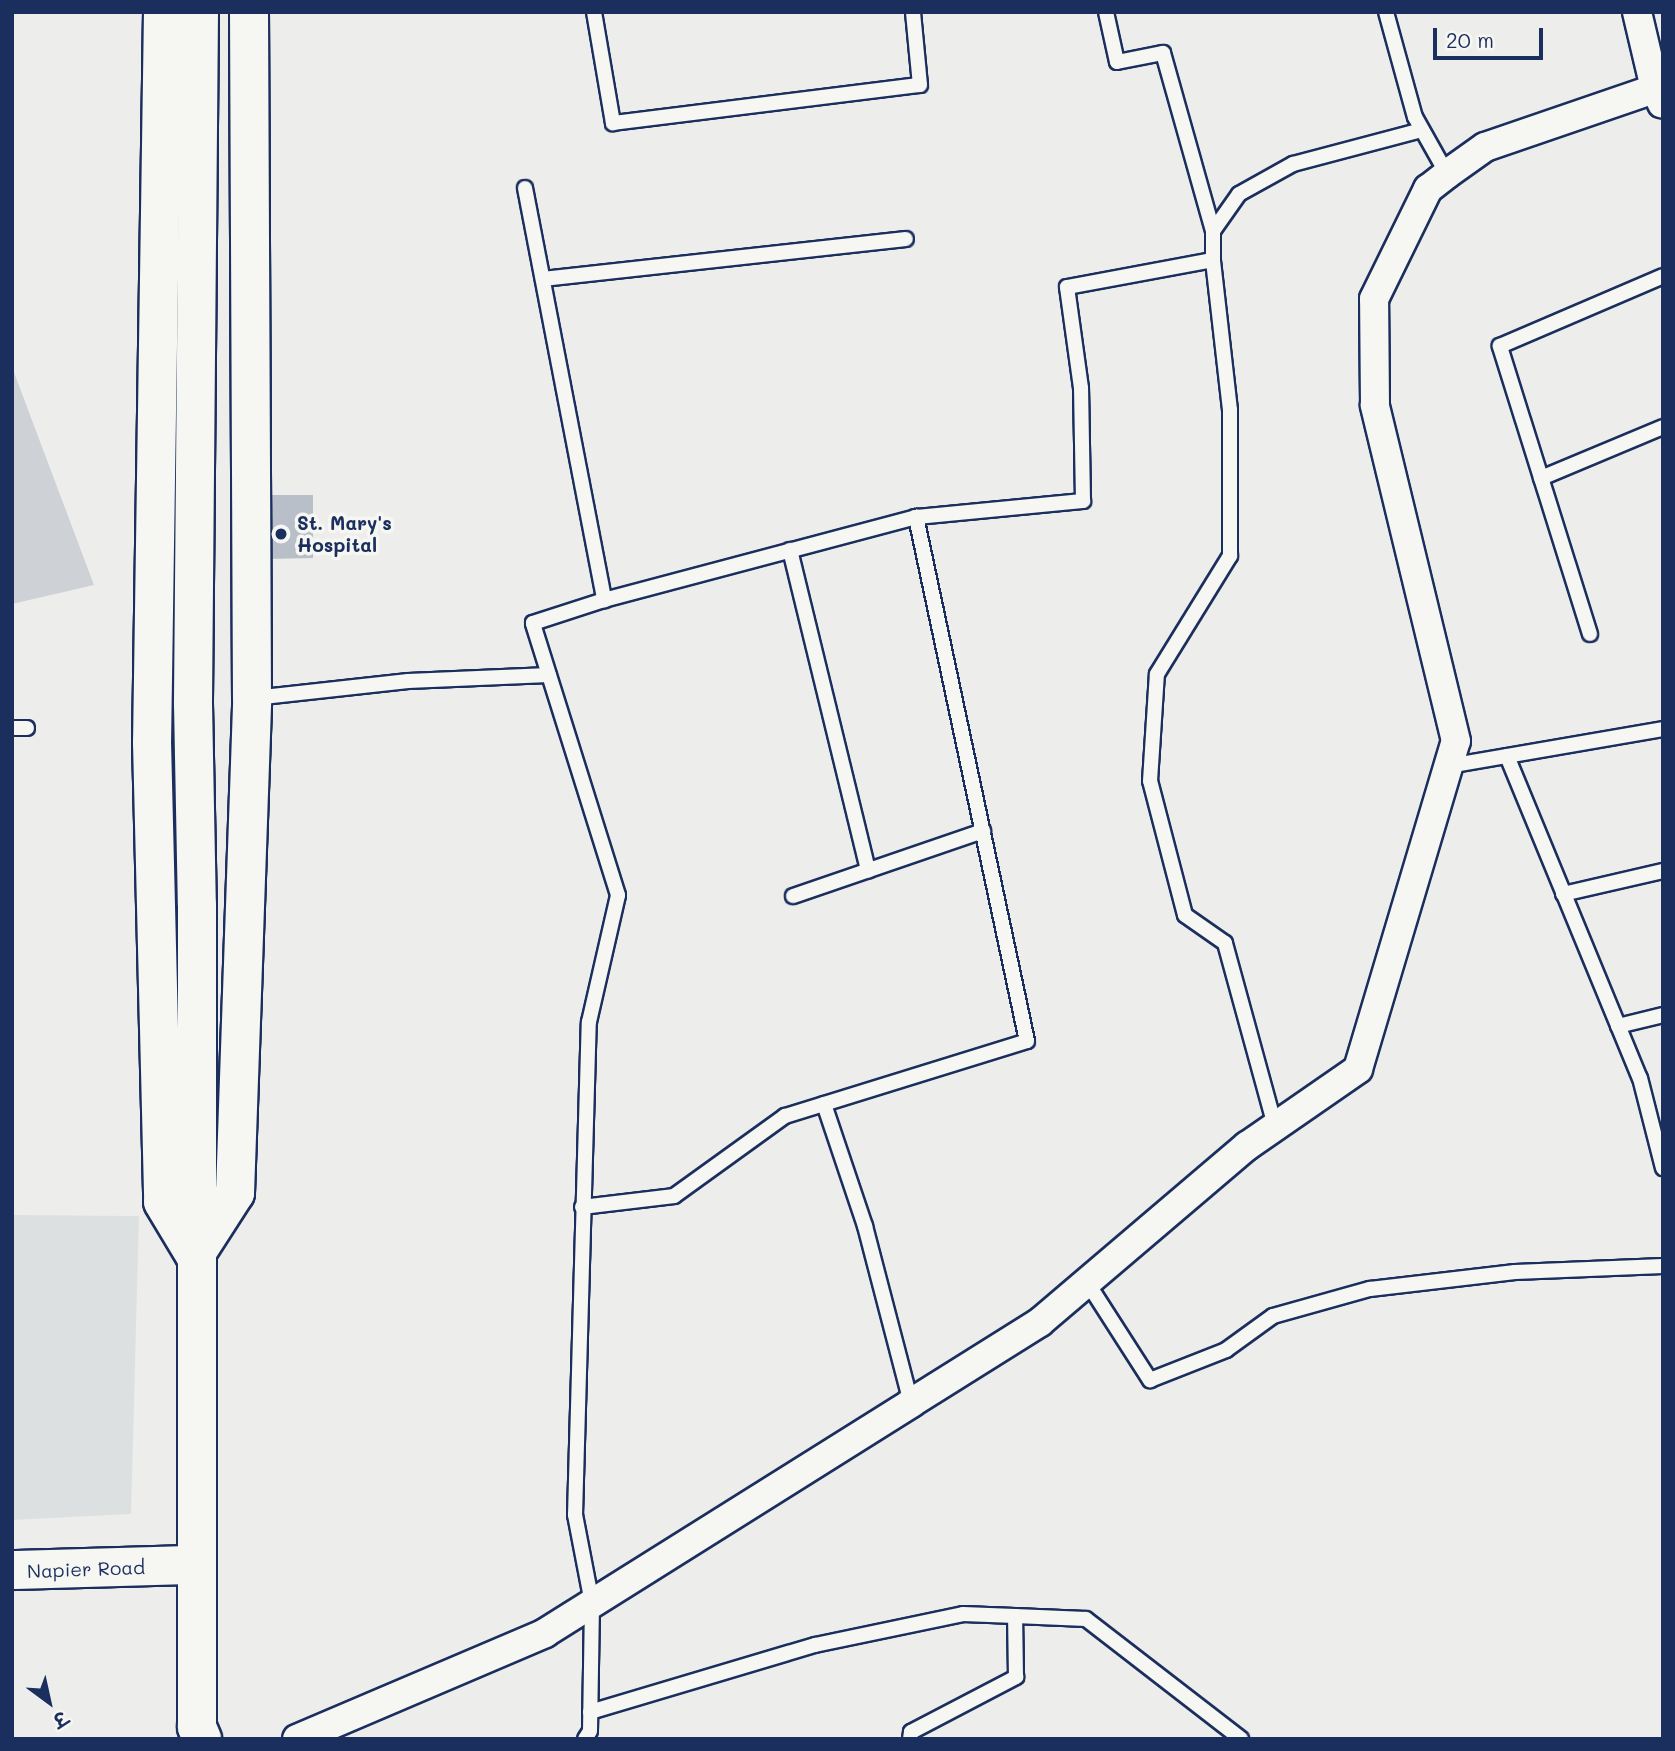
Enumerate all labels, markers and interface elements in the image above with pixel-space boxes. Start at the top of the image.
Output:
scale bar [1437,14,1547,58]
text: 20 m [1446,26,1494,53]
place label: St. Mary's Hospital [297,512,392,556]
marker: St. Mary's Hospital [271,524,291,544]
street label: Napier Road [27,1556,145,1582]
north arrow [14,1667,84,1737]
text: उ [49,1706,73,1734]

